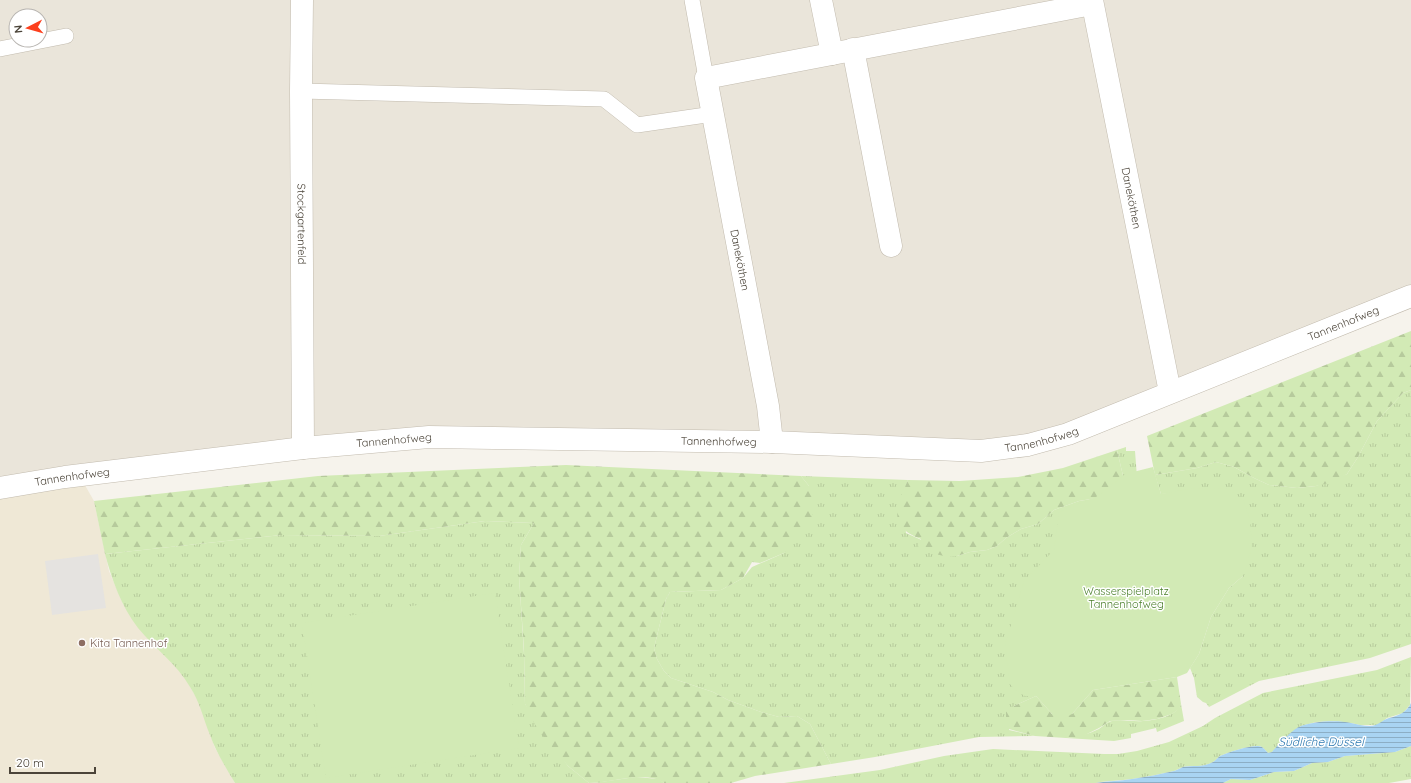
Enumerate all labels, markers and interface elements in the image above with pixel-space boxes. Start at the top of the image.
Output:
north arrow [8,8,48,48]
text: N [11,24,25,34]
street label: Daneköthen [1118,166,1144,230]
street label: Stockgartenfeld [295,183,309,265]
street label: Daneköthen [727,228,753,292]
street label: Tannenhofweg [1306,303,1381,344]
street label: Tannenhofweg [1004,424,1080,455]
street label: Tannenhofweg [356,430,432,450]
street label: Tannenhofweg [681,434,757,449]
street label: Tannenhofweg [33,465,110,489]
park label: Wasserspielplatz Tannenhofweg [1083,584,1169,611]
place label: Kita Tannenhof [90,636,168,650]
marker: Kita Tannenhof [77,638,87,648]
water label: Südliche Düssel [1278,734,1365,749]
scale bar [10,749,95,775]
text: 20 m [16,755,44,770]

